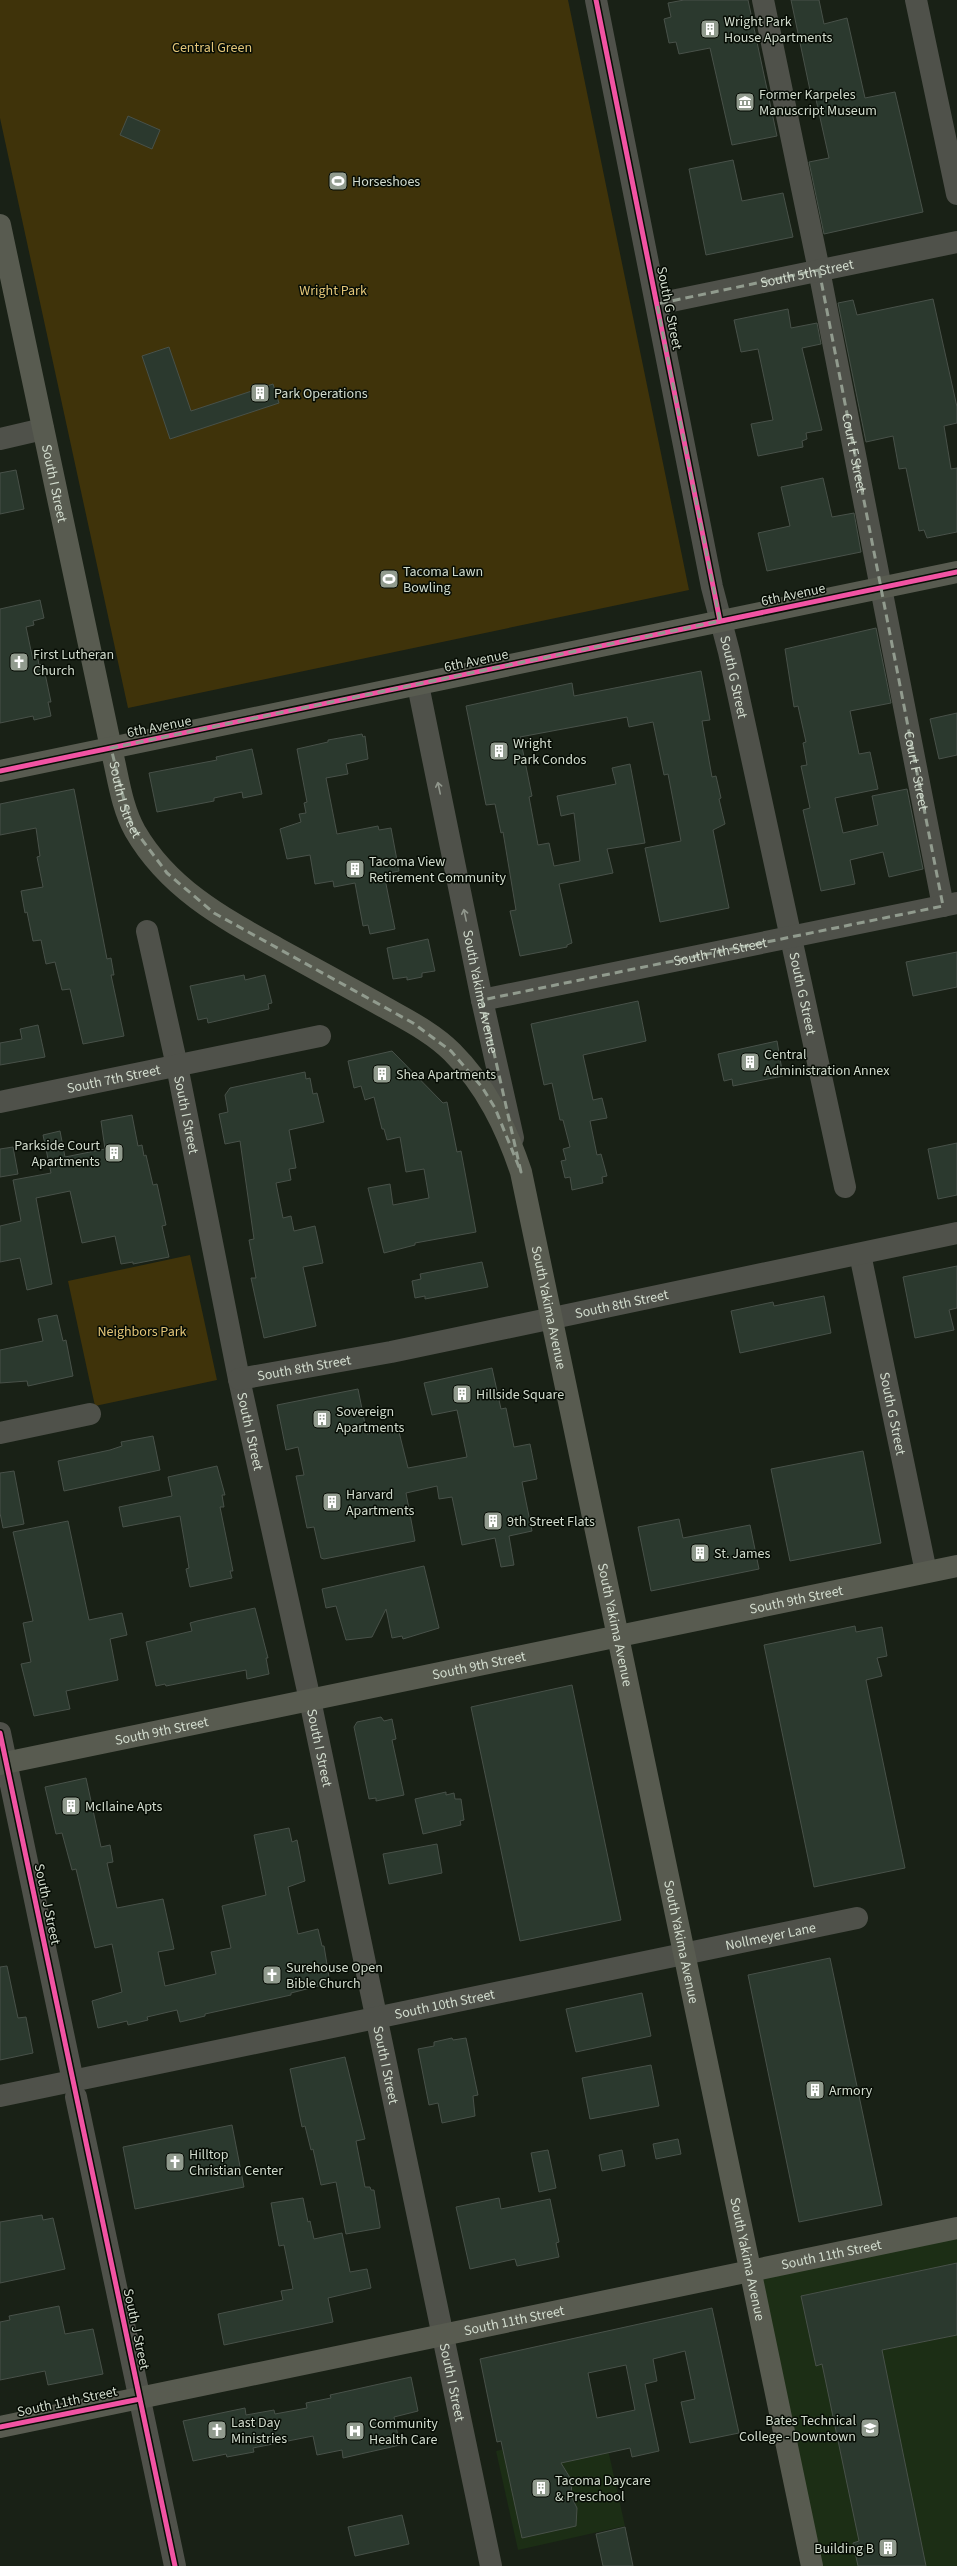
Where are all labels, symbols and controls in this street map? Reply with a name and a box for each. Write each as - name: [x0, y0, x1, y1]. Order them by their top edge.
- place label: Wright Park House Apartments: [724, 12, 833, 48]
- building icon: Wright Park House Apartments: [699, 18, 721, 40]
- park label: Central Green: [172, 38, 252, 58]
- place label: Former Karpeles Manuscript Museum: [759, 85, 877, 121]
- museum icon: Former Karpeles Manuscript Museum: [734, 91, 756, 113]
- sports icon: Horseshoes: [327, 170, 349, 192]
- place label: Horseshoes: [352, 172, 420, 192]
- street label: South 5th Street: [758, 255, 856, 293]
- street label: South G Street: [651, 265, 687, 352]
- park label: Wright Park: [299, 281, 367, 301]
- building icon: Park Operations: [249, 382, 271, 404]
- place label: Park Operations: [274, 384, 368, 404]
- street label: Court F Street: [836, 412, 871, 495]
- street label: South I Street: [36, 443, 72, 525]
- place label: Tacoma Lawn Bowling: [403, 562, 483, 598]
- sports icon: Tacoma Lawn Bowling: [378, 568, 400, 590]
- street label: 6th Avenue: [759, 578, 827, 612]
- street label: South G Street: [714, 634, 752, 721]
- street label: 6th Avenue: [442, 644, 510, 678]
- place label: First Lutheran Church: [33, 645, 114, 681]
- church icon: First Lutheran Church: [8, 651, 30, 673]
- street label: 6th Avenue: [125, 711, 193, 743]
- street label: Court F Street: [898, 730, 933, 813]
- place label: Wright Park Condos: [513, 734, 587, 770]
- building icon: Wright Park Condos: [488, 740, 510, 762]
- street label: South I Street: [103, 759, 146, 842]
- one-way arrow: [435, 782, 443, 795]
- place label: Tacoma View Retirement Community: [369, 852, 506, 888]
- building icon: Tacoma View Retirement Community: [344, 858, 366, 880]
- one-way arrow: [461, 909, 469, 922]
- street label: South Yakima Avenue: [457, 928, 503, 1056]
- street label: South 7th Street: [672, 933, 769, 972]
- street label: South G Street: [783, 950, 821, 1037]
- place label: Central Administration Annex: [764, 1045, 890, 1081]
- building icon: Central Administration Annex: [739, 1051, 761, 1073]
- street label: South 7th Street: [65, 1060, 163, 1099]
- building icon: Shea Apartments: [371, 1063, 393, 1085]
- place label: Shea Apartments: [396, 1065, 496, 1085]
- street label: South I Street: [168, 1074, 203, 1156]
- place label: Parkside Court Apartments: [14, 1136, 100, 1172]
- building icon: Parkside Court Apartments: [103, 1142, 125, 1164]
- street label: South Yakima Avenue: [526, 1244, 571, 1371]
- street label: South 8th Street: [573, 1285, 671, 1324]
- park label: Neighbors Park: [97, 1322, 187, 1342]
- street label: South 8th Street: [256, 1350, 353, 1387]
- street label: South G Street: [874, 1370, 911, 1457]
- building icon: Hillside Square: [451, 1383, 473, 1405]
- place label: Hillside Square: [476, 1385, 564, 1405]
- street label: South I Street: [231, 1391, 268, 1473]
- place label: Sovereign Apartments: [336, 1402, 405, 1438]
- building icon: Sovereign Apartments: [311, 1408, 333, 1430]
- place label: Harvard Apartments: [346, 1485, 415, 1521]
- building icon: Harvard Apartments: [321, 1491, 343, 1513]
- building icon: 9th Street Flats: [482, 1510, 504, 1532]
- place label: 9th Street Flats: [507, 1512, 595, 1532]
- building icon: St. James: [689, 1542, 711, 1564]
- place label: St. James: [714, 1544, 771, 1564]
- street label: South Yakima Avenue: [592, 1561, 637, 1689]
- street label: South 9th Street: [748, 1581, 845, 1620]
- street label: South 9th Street: [430, 1646, 528, 1685]
- street label: South I Street: [301, 1707, 337, 1789]
- street label: South 9th Street: [113, 1712, 211, 1751]
- building icon: McIlaine Apts: [60, 1795, 82, 1817]
- place label: McIlaine Apts: [85, 1797, 162, 1817]
- street label: South J Street: [29, 1862, 65, 1947]
- street label: South Yakima Avenue: [658, 1878, 703, 2006]
- street label: Nollmeyer Lane: [724, 1918, 818, 1956]
- place label: Surehouse Open Bible Church: [286, 1958, 383, 1994]
- church icon: Surehouse Open Bible Church: [261, 1964, 283, 1986]
- street label: South 10th Street: [393, 1984, 497, 2025]
- street label: South I Street: [367, 2024, 403, 2106]
- building icon: Armory: [804, 2079, 826, 2101]
- place label: Armory: [829, 2081, 873, 2101]
- place label: Hilltop Christian Center: [189, 2145, 283, 2181]
- church icon: Hilltop Christian Center: [164, 2151, 186, 2173]
- street label: South Yakima Avenue: [724, 2196, 770, 2323]
- street label: South 11th Street: [779, 2235, 884, 2275]
- street label: South J Street: [118, 2287, 154, 2372]
- street label: South 11th Street: [462, 2301, 566, 2341]
- street label: South I Street: [434, 2341, 470, 2424]
- street label: South 11th Street: [15, 2382, 119, 2422]
- place label: Bates Technical College - Downtown: [739, 2411, 856, 2447]
- place label: Last Day Ministries: [231, 2413, 287, 2449]
- place label: Community Health Care: [369, 2414, 438, 2450]
- school or university icon: Bates Technical College - Downtown: [859, 2417, 881, 2439]
- church icon: Last Day Ministries: [206, 2419, 228, 2441]
- hospital icon: Community Health Care: [344, 2420, 366, 2442]
- place label: Tacoma Daycare & Preschool: [555, 2471, 651, 2507]
- building icon: Tacoma Daycare & Preschool: [530, 2477, 552, 2499]
- building icon: Building B: [877, 2537, 899, 2559]
- place label: Building B: [814, 2539, 874, 2559]

